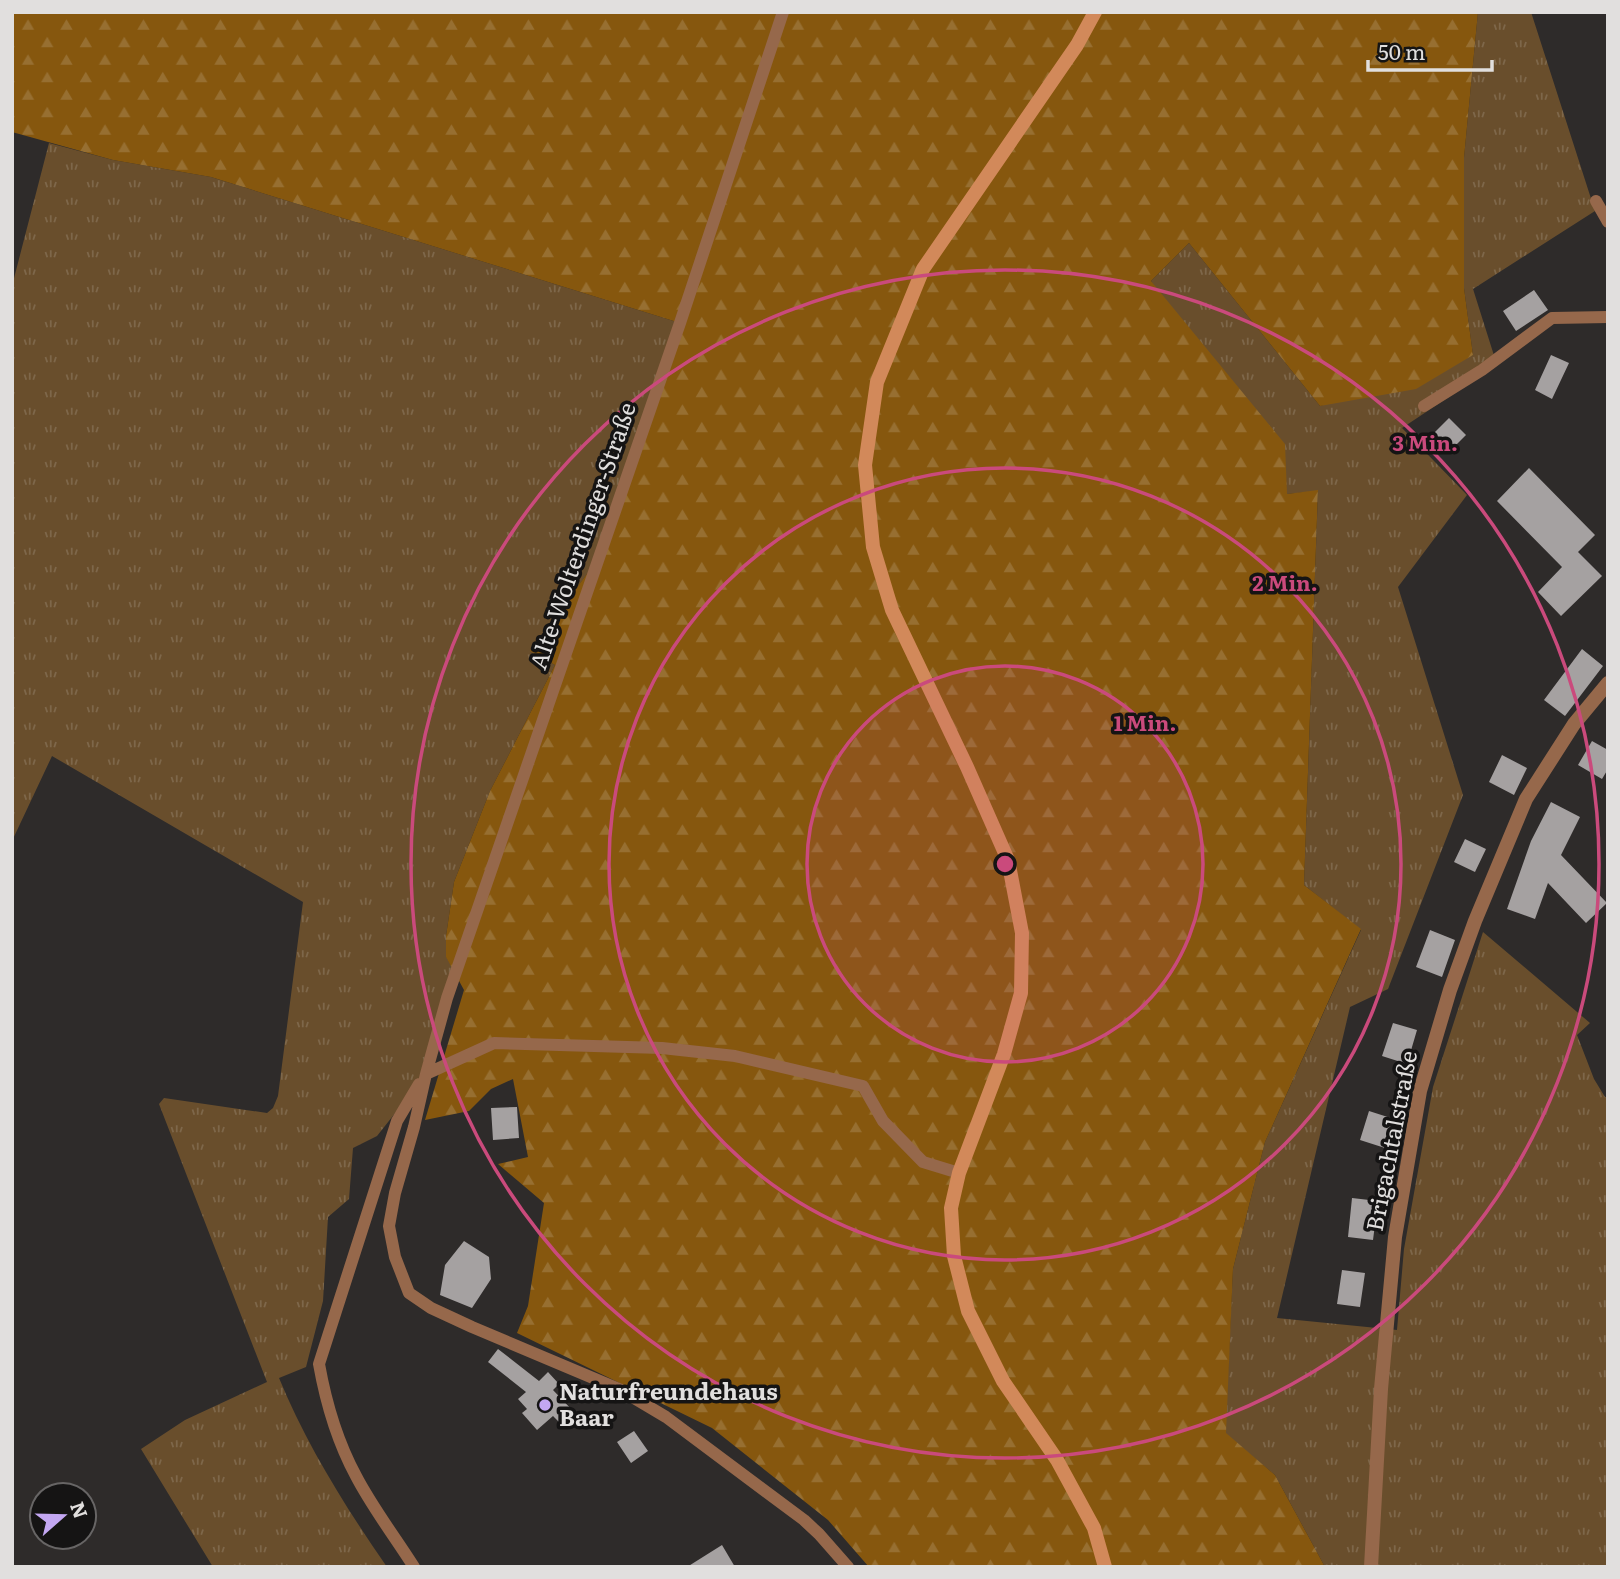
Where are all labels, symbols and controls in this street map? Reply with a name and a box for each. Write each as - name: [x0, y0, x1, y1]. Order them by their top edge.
- scale bar: [1368, 28, 1492, 72]
- text: 50 m: [1378, 35, 1425, 66]
- street label: Alte-Wolterdinger-Straße: [519, 397, 643, 673]
- text: 3 Min.: [1392, 426, 1458, 457]
- text: 2 Min.: [1252, 566, 1318, 597]
- text: 1 Min.: [1114, 706, 1176, 737]
- centre of rings: [993, 852, 1017, 876]
- street label: Brigachtalstraße: [1356, 1047, 1424, 1234]
- place label: Naturfreundehaus Baar: [559, 1373, 778, 1433]
- marker: Naturfreundehaus Baar: [537, 1397, 553, 1413]
- north arrow: [28, 1481, 98, 1551]
- text: N: [64, 1498, 96, 1522]

